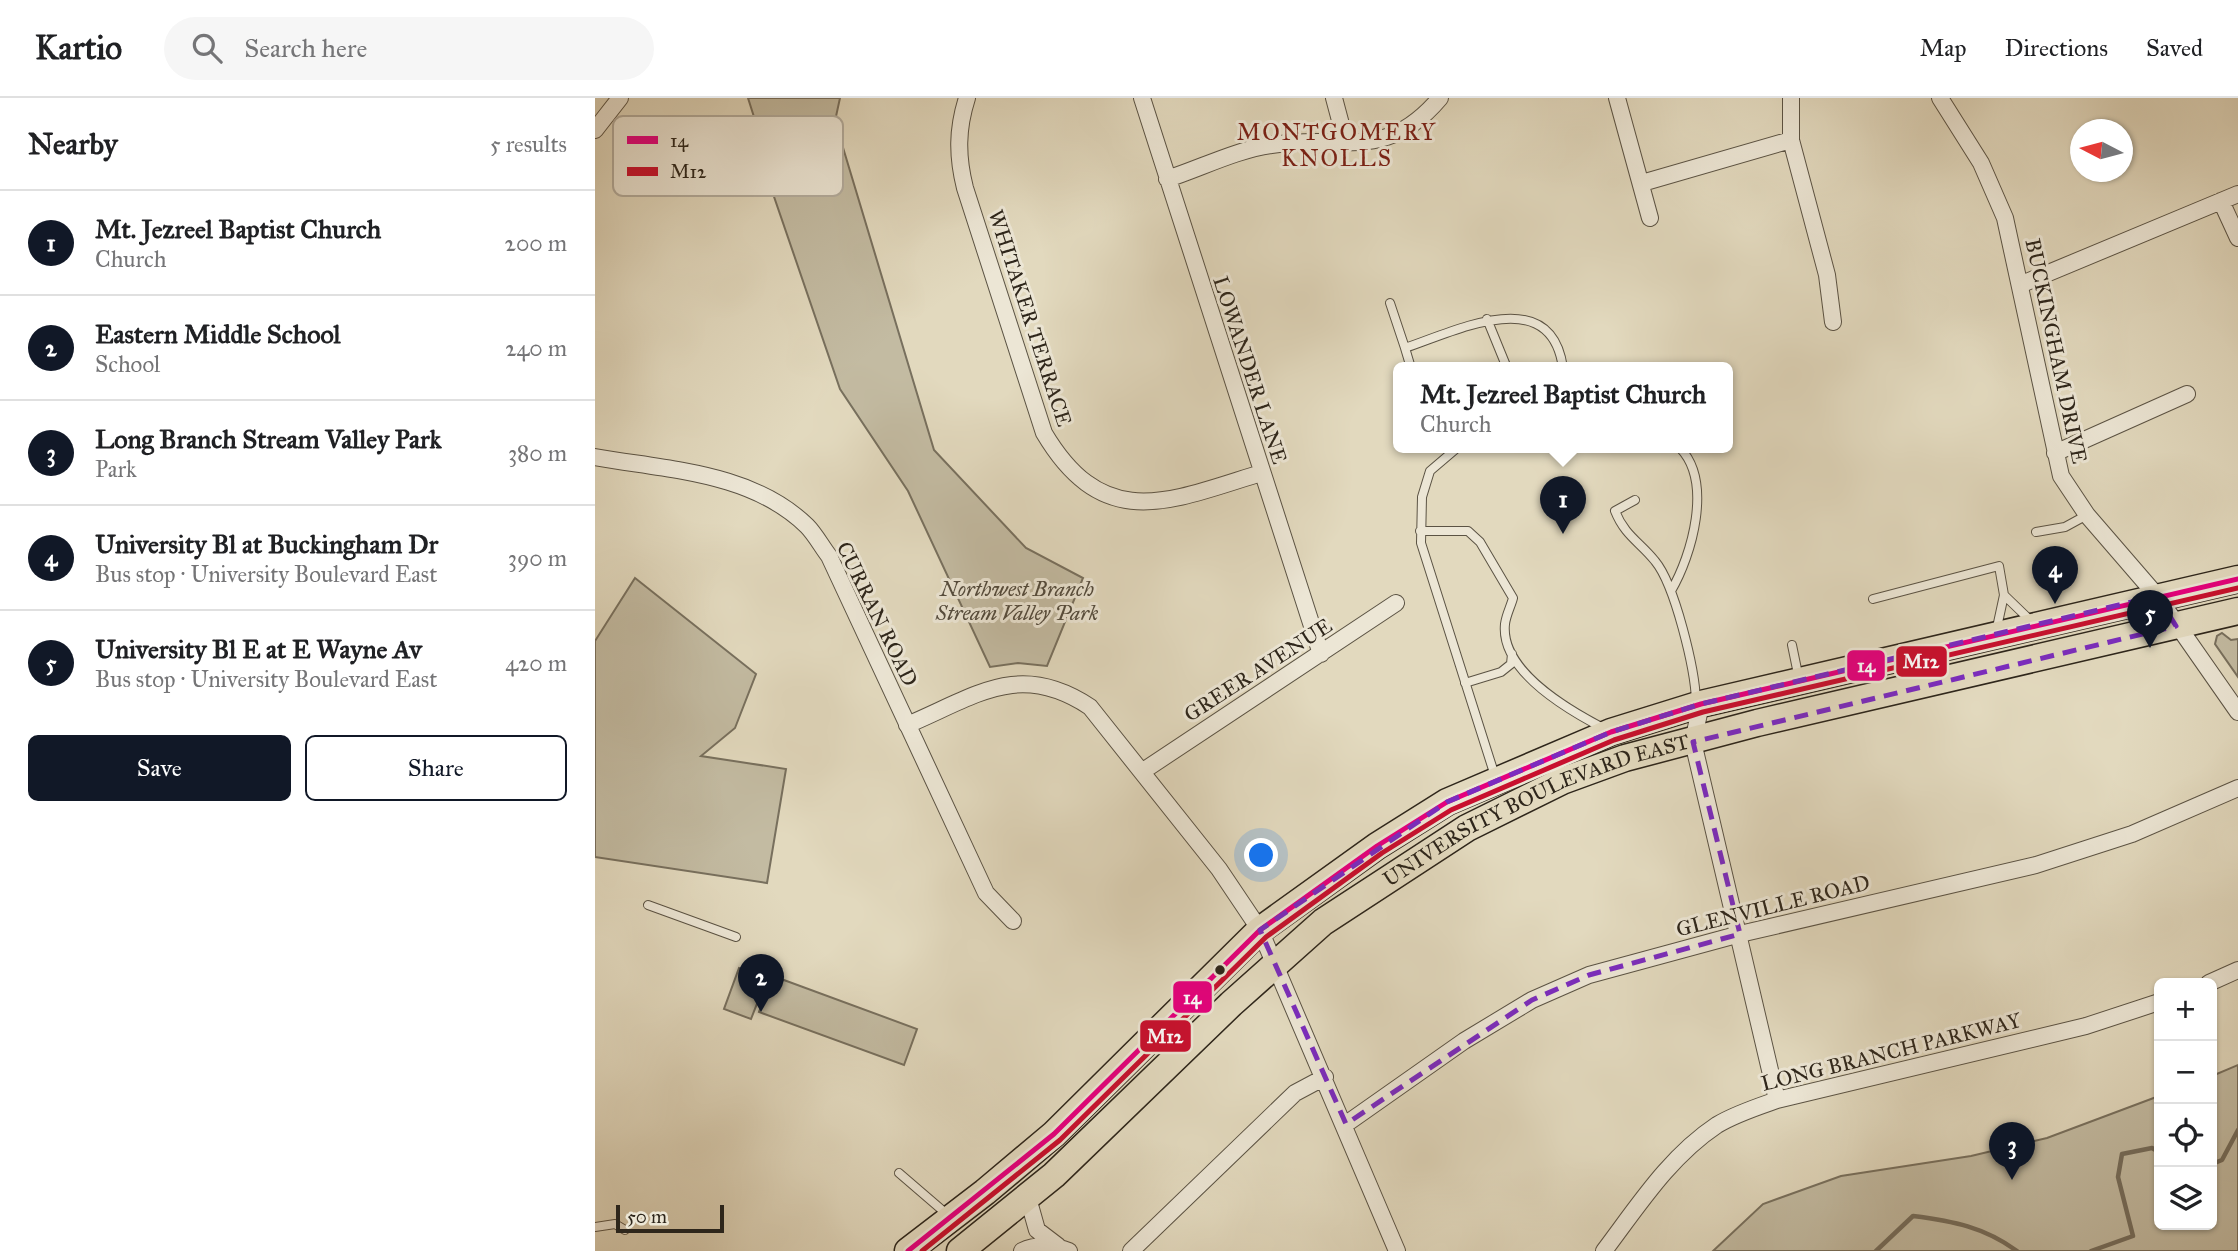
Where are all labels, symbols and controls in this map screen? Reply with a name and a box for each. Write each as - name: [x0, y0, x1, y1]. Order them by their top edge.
- search box: [164, 17, 654, 80]
- text: Kartio: [35, 28, 122, 68]
- icon: search: [188, 29, 226, 67]
- text: Search here: [244, 32, 367, 64]
- text: Map: [1920, 33, 1967, 63]
- text: Directions: [2005, 33, 2108, 63]
- text: Saved: [2146, 33, 2203, 63]
- legend: [613, 116, 843, 196]
- district label: MONTGOMERY KNOLLS: [1237, 118, 1437, 172]
- north arrow: [2070, 119, 2133, 182]
- text: Nearby: [28, 126, 118, 162]
- text: 14: [670, 129, 689, 152]
- text: 5 results: [490, 130, 567, 158]
- text: M12: [670, 160, 707, 183]
- street label: WHITAKER TERRACE: [983, 206, 1077, 430]
- text: Mt. Jezreel Baptist Church: [95, 213, 381, 245]
- text: 1: [46, 229, 56, 257]
- text: 200 m: [505, 229, 567, 257]
- street label: BUCKINGHAM DRIVE: [2019, 236, 2093, 466]
- text: Church: [95, 245, 167, 273]
- street label: LOWANDER LANE: [1207, 273, 1293, 467]
- text: Eastern Middle School: [95, 318, 341, 350]
- text: 2: [45, 334, 57, 362]
- text: 240 m: [505, 334, 567, 362]
- text: School: [95, 350, 160, 378]
- popup: [1393, 362, 1733, 453]
- text: Mt. Jezreel Baptist Church: [1420, 378, 1706, 410]
- text: Church: [1420, 410, 1492, 438]
- text: Long Branch Stream Valley Park: [95, 423, 442, 455]
- text: 3: [46, 439, 56, 467]
- text: 380 m: [508, 439, 567, 467]
- text: Park: [95, 455, 137, 483]
- pin: 1: [1540, 476, 1586, 534]
- text: University Bl at Buckingham Dr: [95, 528, 438, 560]
- street label: CURRAN ROAD: [831, 537, 923, 691]
- text: 4: [45, 544, 57, 572]
- text: 390 m: [508, 544, 567, 572]
- pin: 4: [2032, 546, 2078, 604]
- text: Bus stop · University Boulevard East: [95, 560, 437, 588]
- park label: Northwest Branch Stream Valley Park: [935, 576, 1099, 626]
- pin: 5: [2127, 590, 2173, 648]
- street label: GREER AVENUE: [1179, 612, 1337, 728]
- text: University Bl E at E Wayne Av: [95, 633, 422, 665]
- line badge: M12: [1895, 645, 1948, 678]
- text: 5: [46, 649, 56, 677]
- text: 420 m: [505, 649, 567, 677]
- line badge: 14: [1846, 649, 1886, 682]
- text: M12: [1903, 650, 1940, 673]
- text: 14: [1857, 654, 1876, 678]
- text: Bus stop · University Boulevard East: [95, 665, 437, 693]
- street label: UNIVERSITY BOULEVARD EAST: [1378, 728, 1692, 892]
- button: Save: [28, 735, 291, 801]
- button: Share: [305, 735, 567, 801]
- your location: [1244, 838, 1278, 872]
- street label: GLENVILLE ROAD: [1673, 869, 1873, 943]
- pin: 2: [738, 954, 784, 1012]
- unlabelled marker: [1213, 963, 1227, 977]
- map controls: [2154, 978, 2217, 1230]
- button: +: [2154, 978, 2217, 1041]
- line badge: 14: [1172, 980, 1213, 1014]
- text: 14: [1183, 986, 1202, 1010]
- street label: LONG BRANCH PARKWAY: [1758, 1007, 2024, 1097]
- line badge: M12: [1139, 1019, 1192, 1053]
- text: M12: [1147, 1025, 1184, 1048]
- button: −: [2154, 1041, 2217, 1104]
- button: locate: [2154, 1104, 2217, 1167]
- pin: 3: [1989, 1122, 2035, 1180]
- button: layers: [2154, 1167, 2217, 1230]
- scale bar: [616, 1202, 725, 1234]
- text: 50 m: [627, 1205, 667, 1228]

